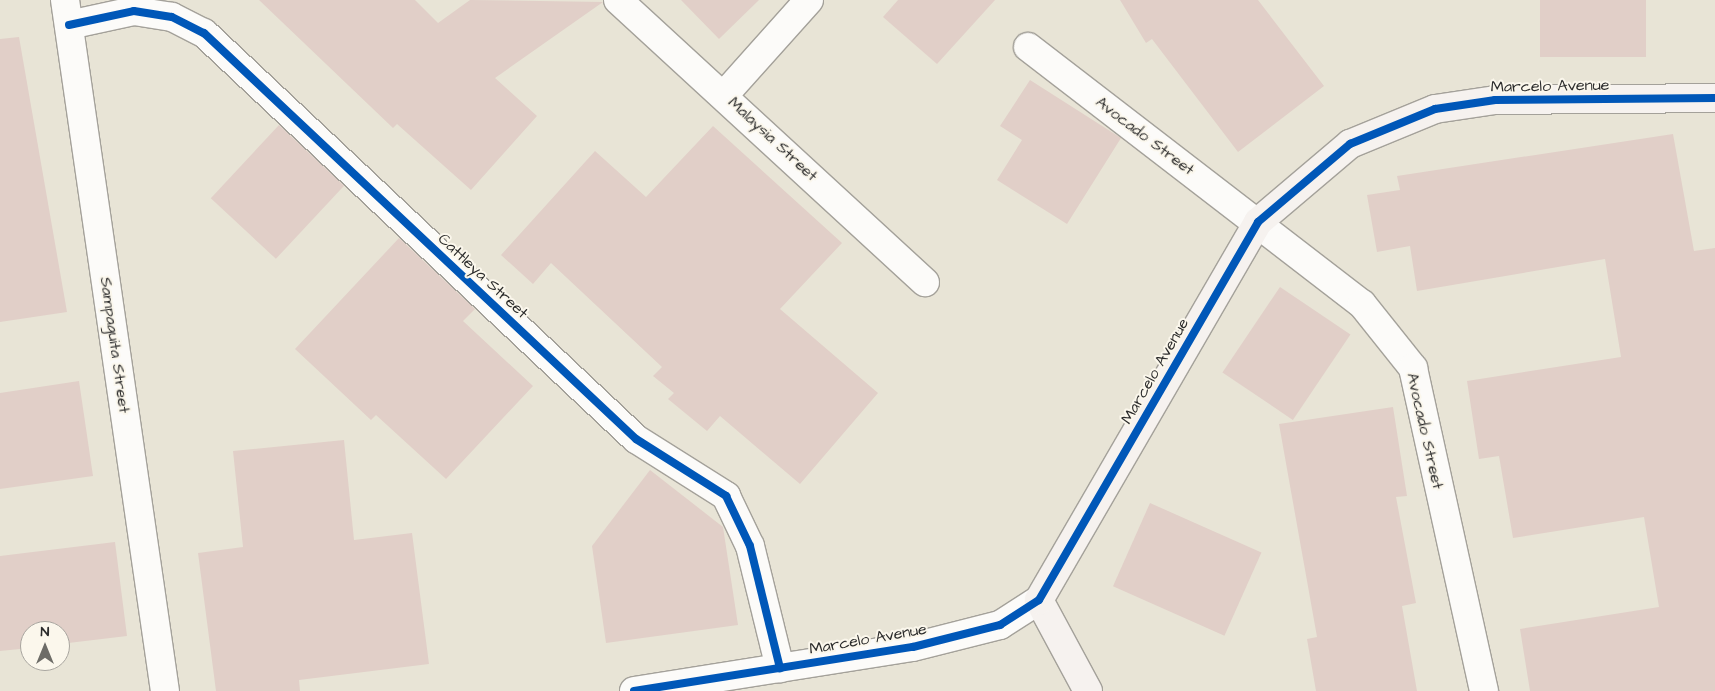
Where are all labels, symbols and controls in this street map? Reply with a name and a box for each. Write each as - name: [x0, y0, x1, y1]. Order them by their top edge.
- street label: Marcelo Avenue: [1490, 75, 1610, 97]
- street label: Malaysia Street: [724, 93, 822, 185]
- street label: Avocado Street: [1092, 93, 1198, 179]
- street label: Cattleya Street: [434, 229, 532, 323]
- street label: Sampaguita Street: [96, 276, 134, 414]
- street label: Marcelo Avenue: [1117, 315, 1193, 427]
- street label: Avocado Street: [1402, 371, 1448, 491]
- street label: Marcelo Avenue: [808, 619, 928, 659]
- north arrow: [20, 621, 70, 671]
- text: N: [41, 622, 49, 642]

